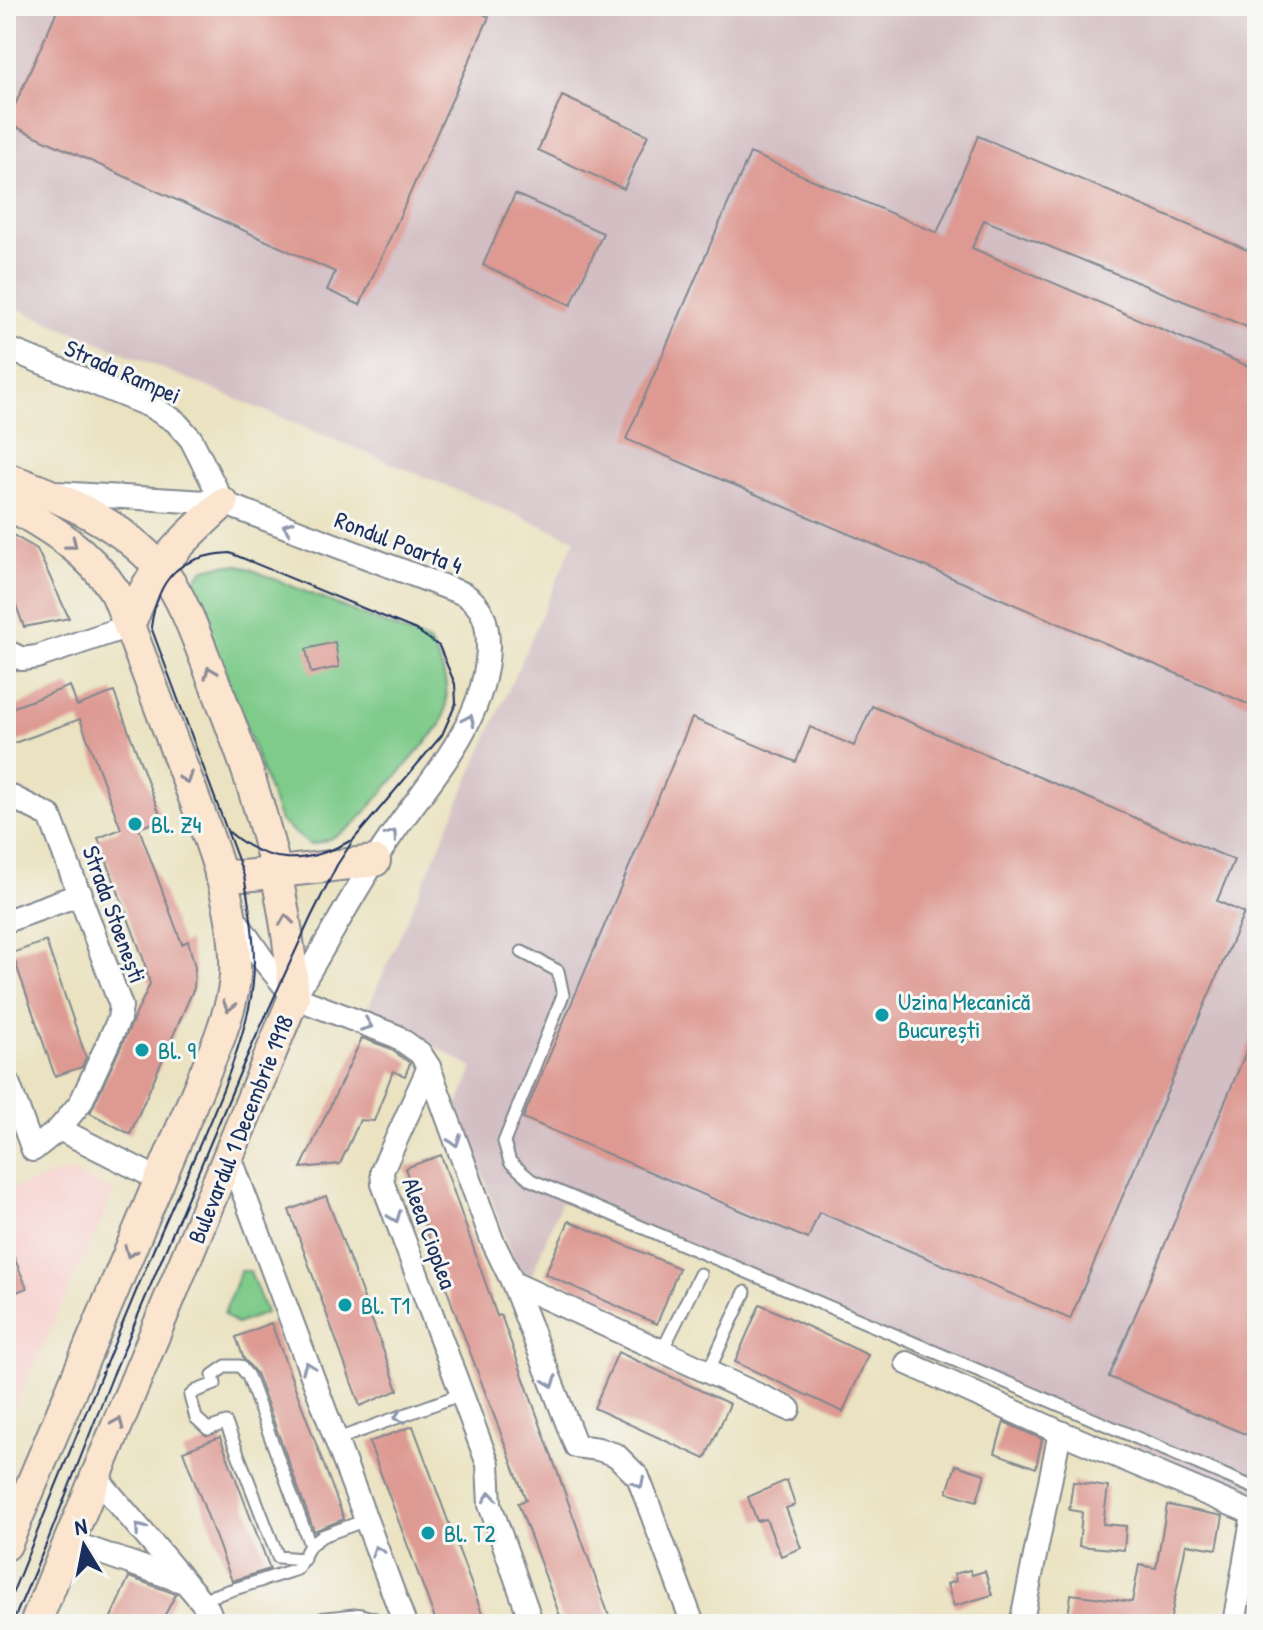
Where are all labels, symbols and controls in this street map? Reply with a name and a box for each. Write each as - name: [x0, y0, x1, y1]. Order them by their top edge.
- street label: Strada Rampei: [60, 331, 186, 411]
- street label: Rondul Poarta 4: [331, 503, 467, 581]
- one-way arrow: [282, 521, 296, 537]
- one-way arrow: [63, 535, 78, 549]
- one-way arrow: [204, 666, 220, 680]
- one-way arrow: [459, 714, 475, 728]
- one-way arrow: [176, 770, 193, 784]
- place label: Bl. Z4: [151, 808, 201, 840]
- marker: Bl. Z4: [126, 815, 144, 833]
- one-way arrow: [383, 829, 397, 843]
- street label: Strada Stoenești: [75, 841, 155, 987]
- one-way arrow: [278, 913, 295, 926]
- place label: Uzina Mecanică București: [898, 985, 1030, 1045]
- one-way arrow: [221, 999, 238, 1013]
- marker: Uzina Mecanică București: [873, 1006, 891, 1024]
- street label: Bulevardul 1 Decembrie 1918: [180, 1010, 300, 1248]
- one-way arrow: [359, 1015, 373, 1032]
- place label: Bl. 9: [158, 1034, 196, 1066]
- marker: Bl. 9: [133, 1041, 151, 1059]
- one-way arrow: [445, 1133, 462, 1147]
- street label: Aleea Cioplea: [395, 1173, 465, 1293]
- one-way arrow: [386, 1209, 402, 1223]
- one-way arrow: [123, 1244, 139, 1258]
- place label: Bl. T1: [361, 1289, 410, 1321]
- marker: Bl. T1: [336, 1296, 354, 1314]
- one-way arrow: [302, 1360, 318, 1374]
- one-way arrow: [541, 1374, 558, 1388]
- one-way arrow: [392, 1407, 406, 1424]
- one-way arrow: [109, 1417, 125, 1431]
- one-way arrow: [629, 1475, 645, 1489]
- one-way arrow: [482, 1490, 499, 1503]
- north arrow: [44, 1506, 124, 1586]
- text: N: [72, 1510, 89, 1542]
- place label: Bl. T2: [444, 1517, 496, 1549]
- one-way arrow: [135, 1524, 150, 1538]
- marker: Bl. T2: [419, 1524, 437, 1542]
- one-way arrow: [370, 1545, 387, 1559]

